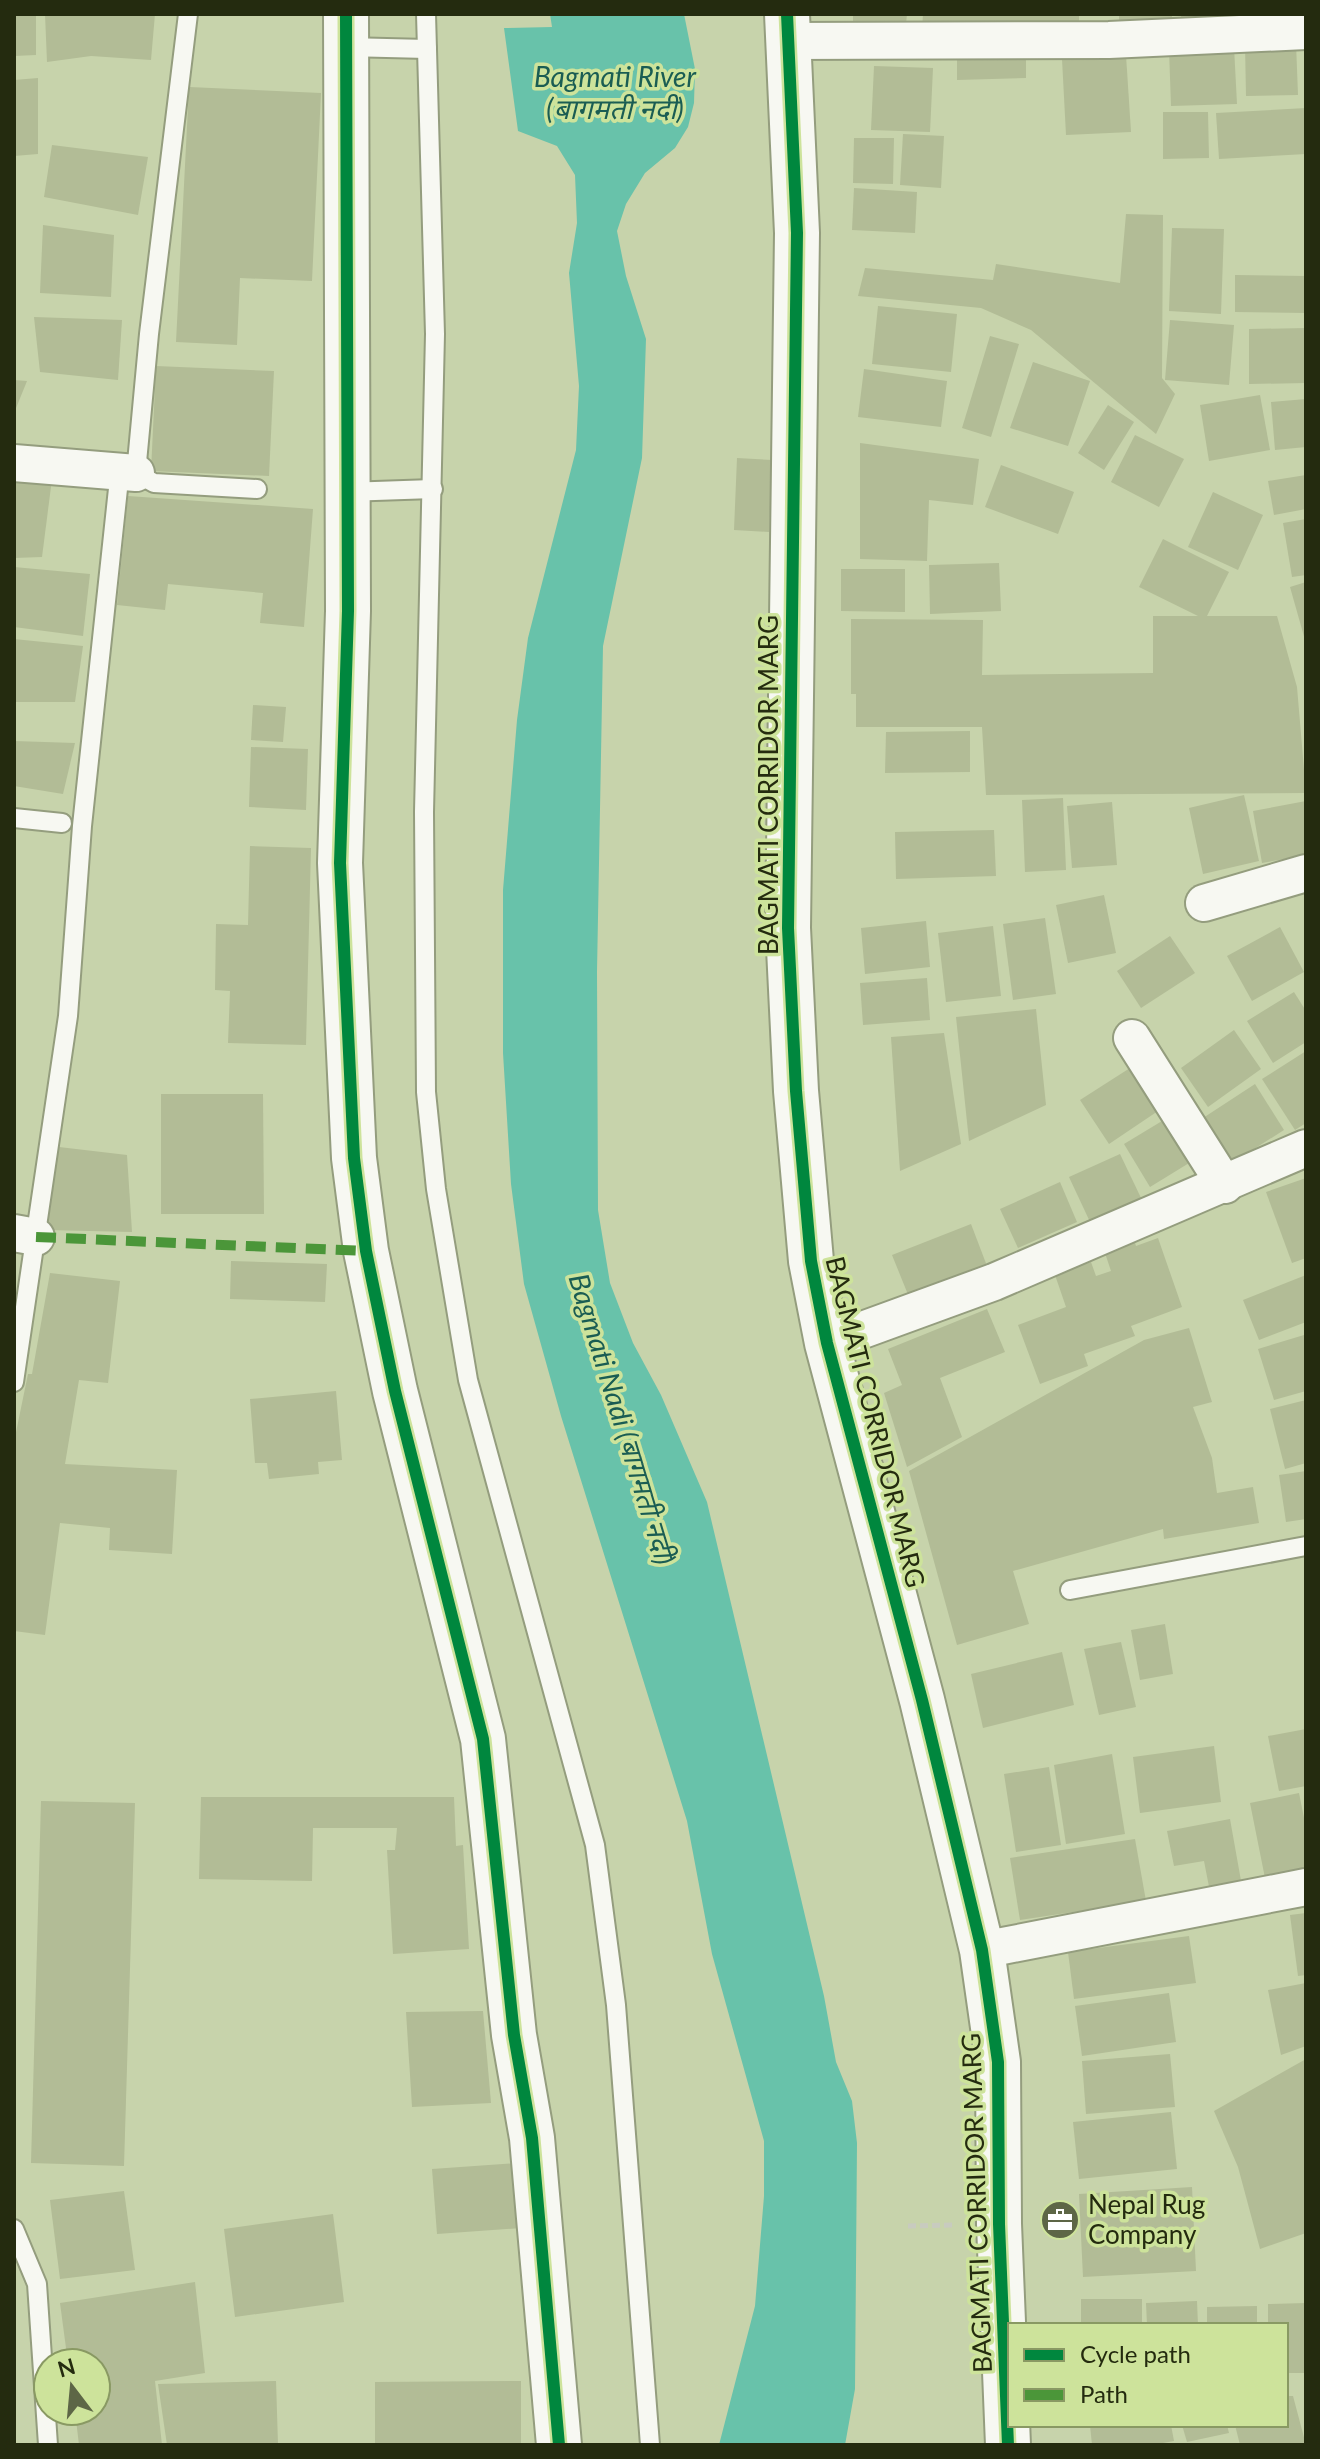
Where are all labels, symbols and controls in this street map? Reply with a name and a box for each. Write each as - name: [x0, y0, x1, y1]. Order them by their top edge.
- water label: Bagmati River (बागमती नदी): [534, 59, 696, 125]
- street label: BAGMATI CORRIDOR MARG: [752, 615, 784, 955]
- street label: BAGMATI CORRIDOR MARG: [819, 1253, 933, 1591]
- water label: Bagmati Nadi (बागमती नदी): [562, 1269, 683, 1568]
- street label: BAGMATI CORRIDOR MARG: [954, 2033, 998, 2373]
- place label: Nepal Rug Company: [1088, 2188, 1205, 2250]
- office icon: Nepal Rug Company: [1039, 2199, 1081, 2241]
- legend: [1008, 2323, 1288, 2427]
- text: Cycle path: [1080, 2339, 1191, 2368]
- north arrow: [32, 2347, 112, 2427]
- text: N: [54, 2352, 78, 2383]
- text: Path: [1080, 2379, 1128, 2408]

